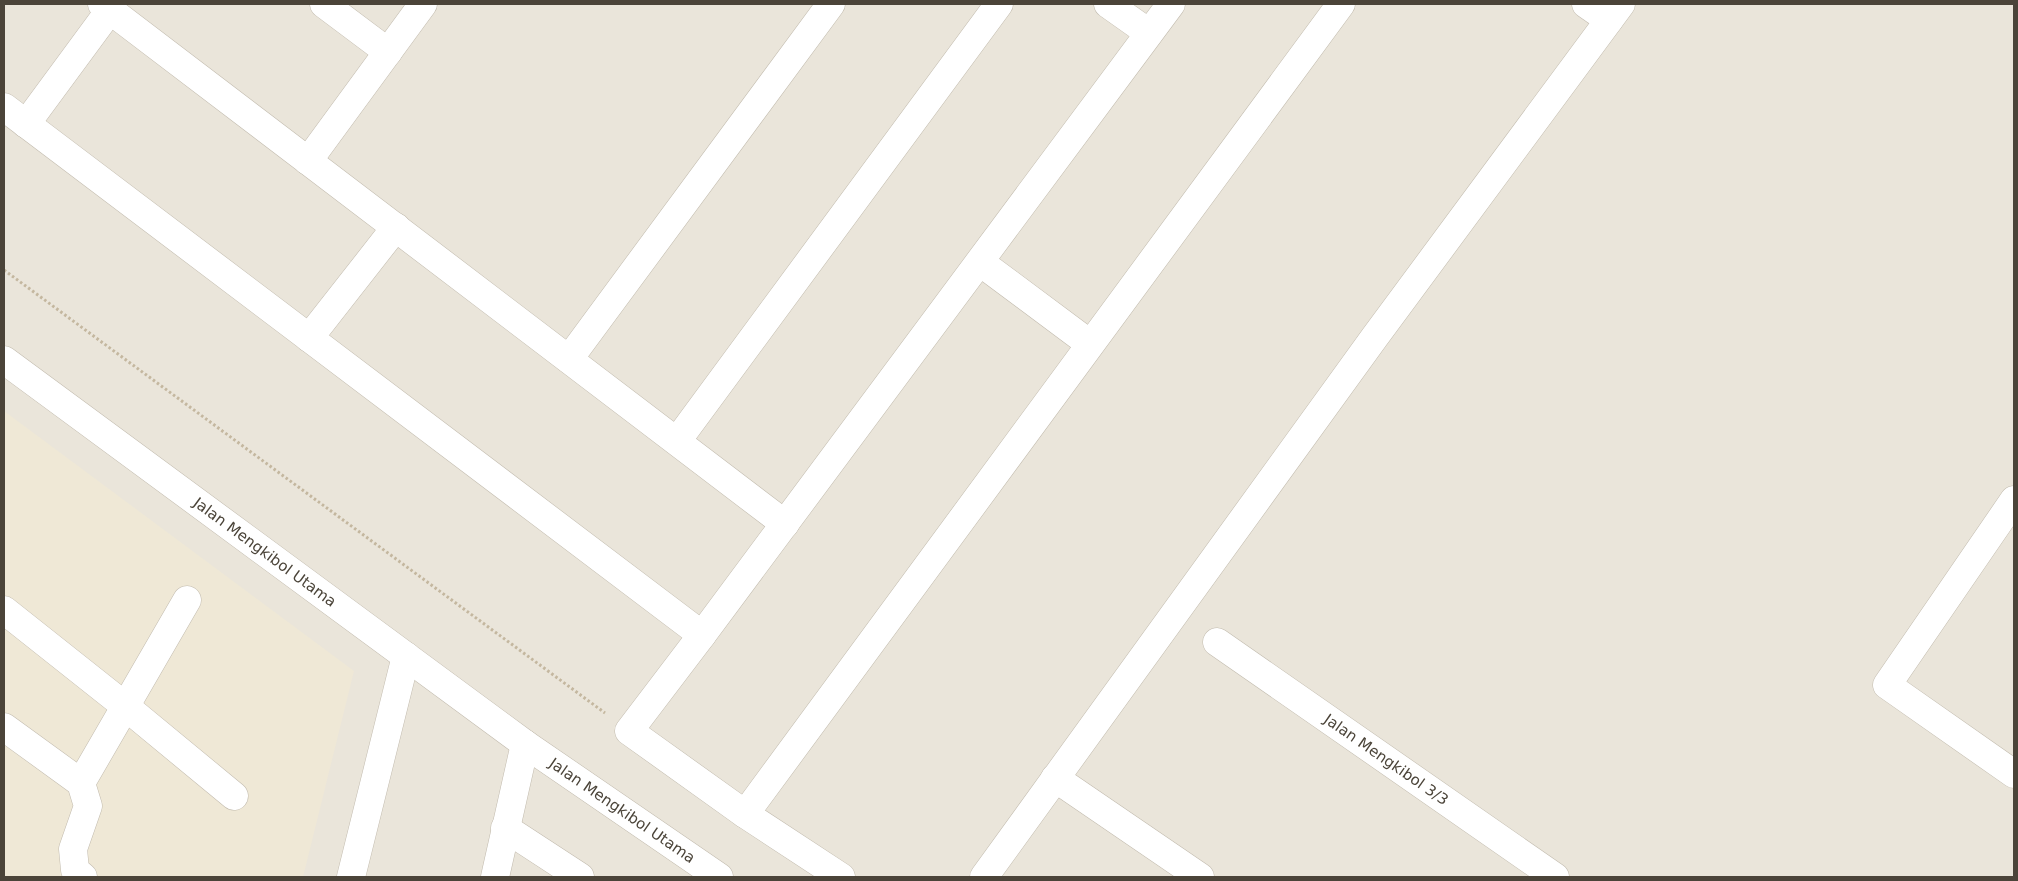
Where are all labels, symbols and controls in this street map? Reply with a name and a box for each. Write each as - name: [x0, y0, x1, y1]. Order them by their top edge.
- street label: Jalan Mengkibol Utama: [189, 493, 340, 611]
- street label: Jalan Mengkibol 3/3: [1320, 710, 1452, 809]
- street label: Jalan Mengkibol Utama: [545, 754, 699, 867]

